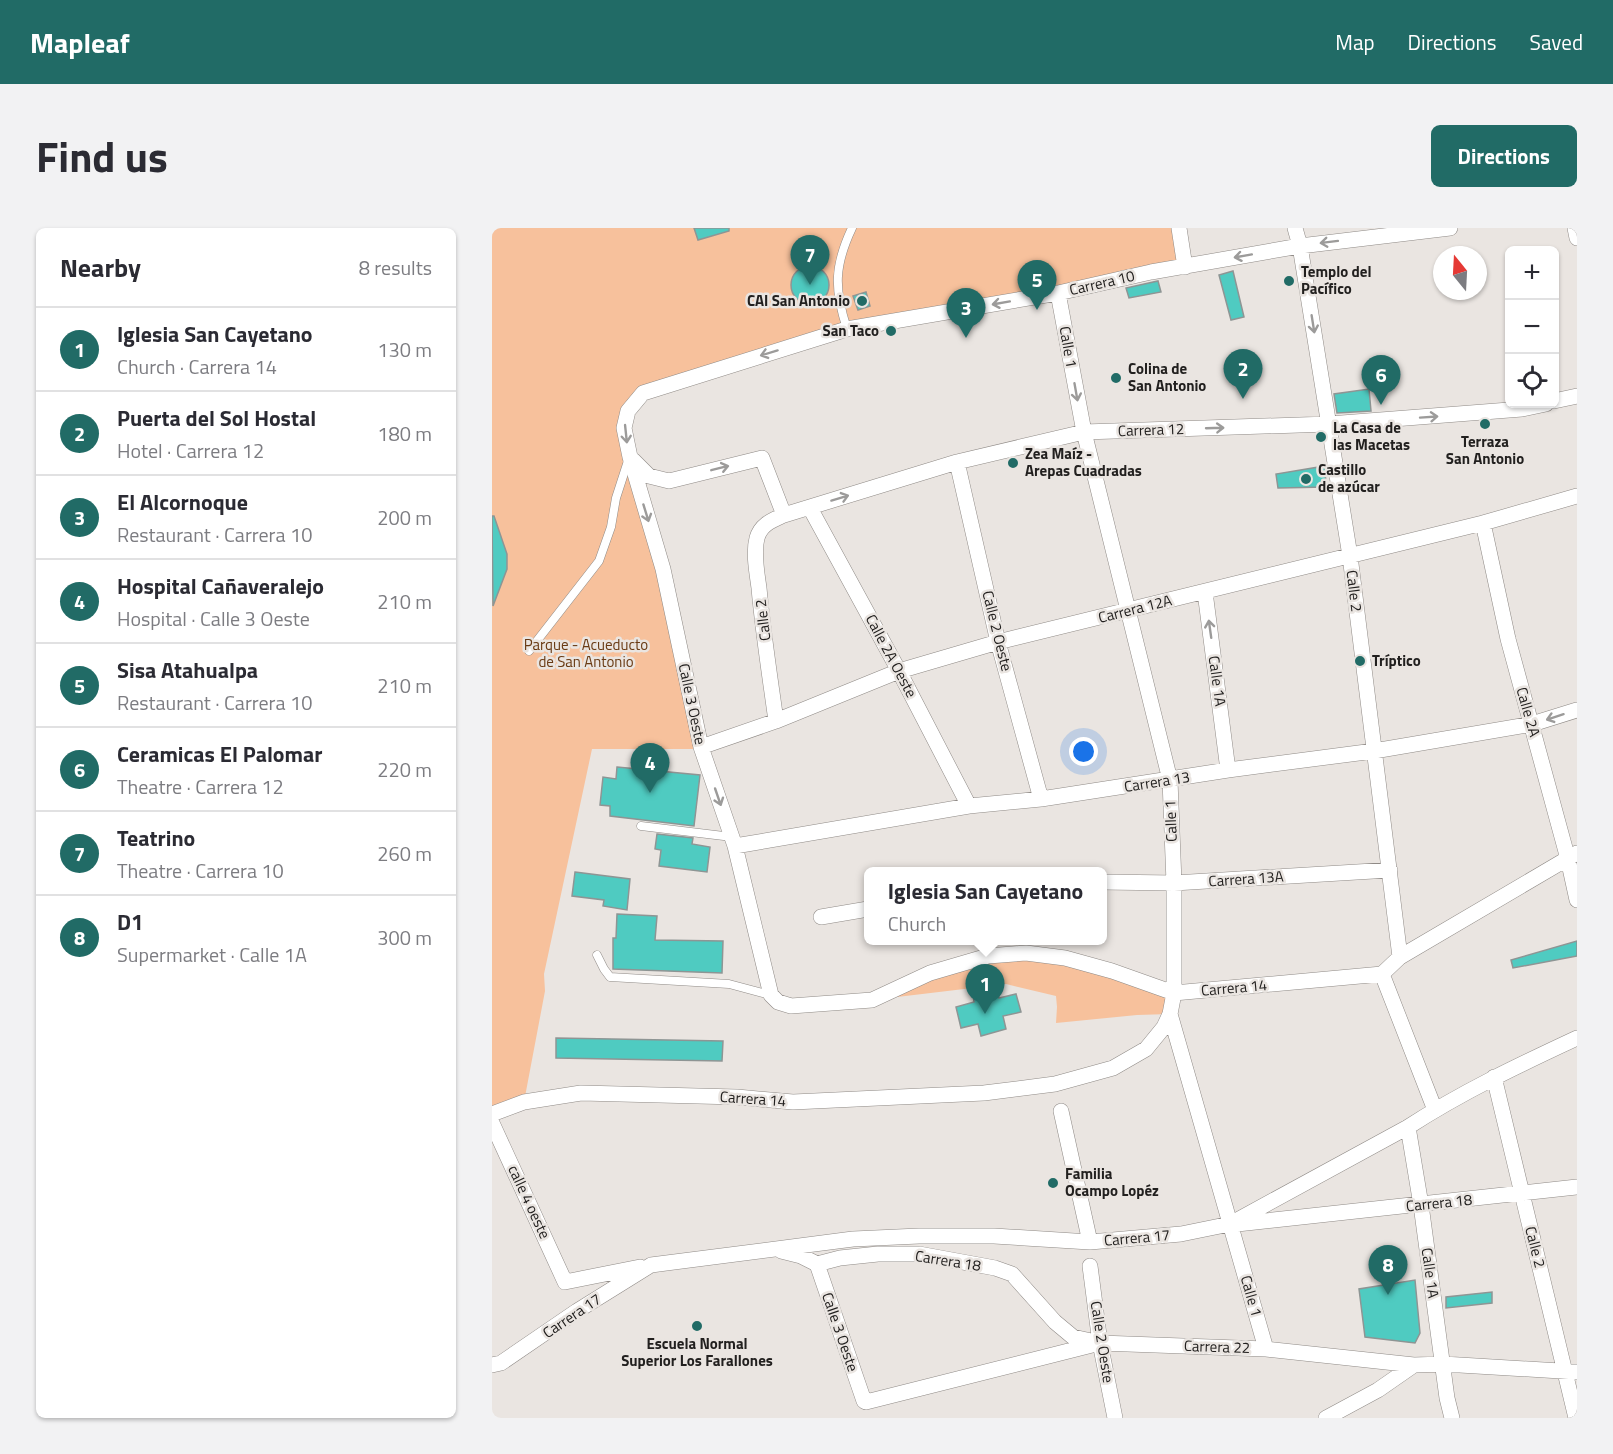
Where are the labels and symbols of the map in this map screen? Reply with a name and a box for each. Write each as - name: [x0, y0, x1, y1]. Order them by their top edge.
- pin: 7: [790, 236, 830, 285]
- one-way arrow: [1320, 237, 1340, 248]
- north arrow: [1433, 246, 1487, 300]
- one-way arrow: [1233, 251, 1253, 262]
- pin: 5: [1018, 260, 1056, 310]
- place label: Templo del Pacífico: [1301, 260, 1372, 300]
- street label: Carrera 10: [1067, 264, 1137, 301]
- marker: Templo del Pacífico: [1282, 274, 1296, 288]
- pin: 3: [946, 288, 986, 338]
- place label: CAI San Antonio: [747, 289, 850, 312]
- marker: CAI San Antonio: [855, 294, 869, 308]
- one-way arrow: [991, 297, 1011, 308]
- one-way arrow: [1307, 314, 1318, 333]
- place label: San Taco: [822, 319, 879, 342]
- marker: San Taco: [884, 324, 898, 338]
- street label: Calle 1: [1054, 324, 1083, 370]
- one-way arrow: [760, 349, 779, 360]
- pin: 2: [1224, 350, 1263, 399]
- pin: 6: [1362, 356, 1400, 405]
- place label: Colina de San Antonio: [1128, 357, 1206, 397]
- marker: Colina de San Antonio: [1109, 371, 1123, 385]
- one-way arrow: [1071, 381, 1082, 401]
- one-way arrow: [1418, 411, 1438, 422]
- place label: La Casa de las Macetas: [1333, 416, 1410, 456]
- street label: Carrera 12: [1117, 417, 1185, 442]
- marker: Terraza San Antonio: [1478, 417, 1492, 431]
- one-way arrow: [1205, 422, 1225, 433]
- one-way arrow: [621, 424, 632, 443]
- marker: La Casa de las Macetas: [1314, 430, 1328, 444]
- place label: Terraza San Antonio: [1446, 430, 1524, 470]
- place label: Zea Maíz - Arepas Cuadradas: [1025, 442, 1142, 482]
- marker: Zea Maíz - Arepas Cuadradas: [1006, 456, 1020, 470]
- place label: Castillo de azúcar: [1318, 458, 1380, 498]
- one-way arrow: [710, 462, 729, 474]
- marker: Castillo de azúcar: [1299, 472, 1313, 486]
- one-way arrow: [830, 492, 849, 503]
- one-way arrow: [641, 503, 652, 522]
- street label: Calle 2: [1341, 569, 1368, 613]
- street label: Calle 2 Oeste: [976, 588, 1019, 674]
- street label: Carrera 12A: [1096, 588, 1174, 629]
- street label: Calle 2: [749, 598, 776, 642]
- street label: Calle 2A Oeste: [860, 610, 923, 702]
- one-way arrow: [1204, 619, 1215, 639]
- park label: Parque - Acueducto de San Antonio: [524, 633, 648, 673]
- place label: Tríptico: [1372, 649, 1421, 672]
- street label: Calle 1A: [1203, 654, 1232, 708]
- marker: Tríptico: [1353, 654, 1367, 668]
- street label: Calle 3 Oeste: [673, 661, 712, 747]
- street label: Calle 2A: [1510, 684, 1547, 740]
- one-way arrow: [1545, 712, 1564, 723]
- your location: [1069, 737, 1098, 766]
- pin: 4: [630, 744, 670, 793]
- street label: Carrera 13: [1122, 765, 1191, 798]
- one-way arrow: [714, 787, 725, 806]
- street label: Calle 1: [1158, 800, 1183, 842]
- street label: Carrera 13A: [1208, 864, 1284, 893]
- pin: 1: [966, 964, 1004, 1014]
- street label: Carrera 14: [1200, 973, 1268, 1002]
- street label: Carrera 14: [719, 1085, 787, 1112]
- street label: calle 4 oeste: [502, 1161, 557, 1242]
- place label: Familia Ocampo Lopéz: [1065, 1162, 1159, 1202]
- marker: Familia Ocampo Lopéz: [1046, 1176, 1060, 1190]
- street label: Carrera 18: [1405, 1188, 1473, 1217]
- street label: Carrera 17: [1103, 1223, 1171, 1252]
- street label: Calle 2: [1519, 1224, 1552, 1270]
- street label: Carrera 18: [914, 1244, 983, 1277]
- pin: 8: [1368, 1246, 1408, 1295]
- street label: Calle 1A: [1416, 1246, 1445, 1300]
- street label: Calle 1: [1235, 1273, 1268, 1319]
- street label: Carrera 17: [538, 1288, 606, 1344]
- street label: Calle 3 Oeste: [816, 1289, 865, 1375]
- street label: Calle 2 Oeste: [1085, 1299, 1120, 1384]
- marker: Escuela Normal Superior Los Farallones: [690, 1319, 704, 1333]
- place label: Escuela Normal Superior Los Farallones: [621, 1332, 773, 1372]
- street label: Carrera 22: [1183, 1334, 1251, 1359]

